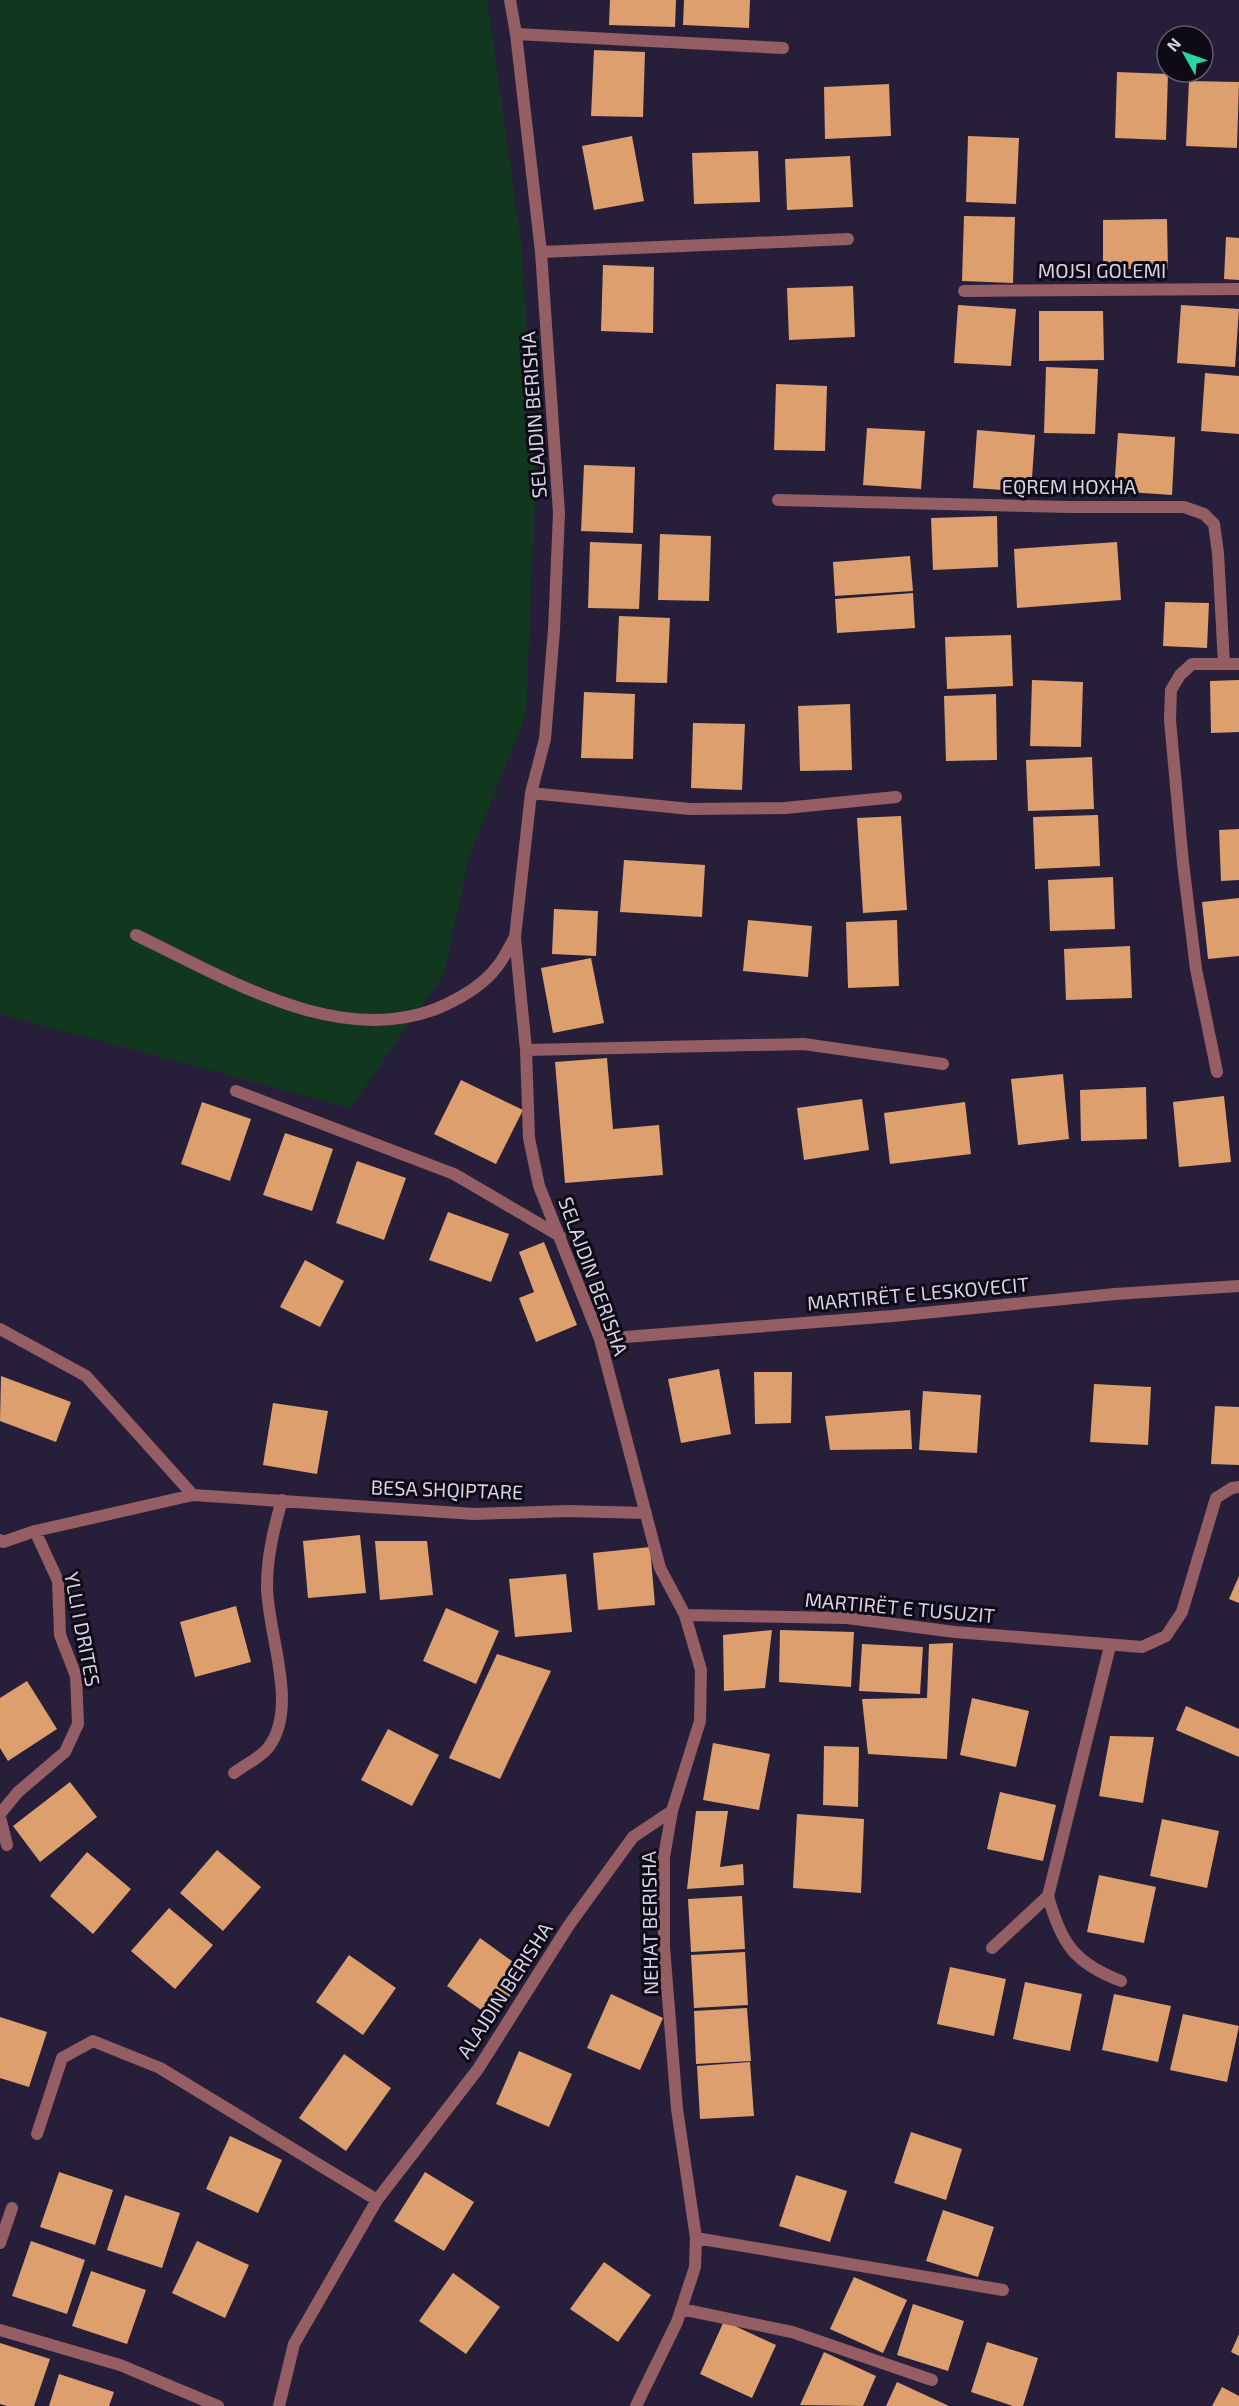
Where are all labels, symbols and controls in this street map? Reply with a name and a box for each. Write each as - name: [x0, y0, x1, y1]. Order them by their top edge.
- north arrow: [1155, 24, 1215, 84]
- text: N: [1162, 34, 1184, 55]
- street label: MOJSI GOLEMI: [1038, 258, 1166, 282]
- street label: SELAJDIN BERISHA: [515, 330, 551, 499]
- street label: EQREM HOXHA: [1002, 474, 1137, 498]
- street label: SELAJDIN BERISHA: [554, 1193, 634, 1359]
- street label: MARTIRËT E LESKOVECIT: [806, 1271, 1030, 1315]
- street label: BESA SHQIPTARE: [370, 1474, 524, 1504]
- street label: YLLI I DRITES: [60, 1570, 106, 1688]
- street label: MARTIRËT E TUSUZIT: [804, 1587, 997, 1627]
- street label: NEHAT BERISHA: [636, 1850, 662, 1995]
- street label: ALAJDIN BERISHA: [451, 1917, 557, 2062]

